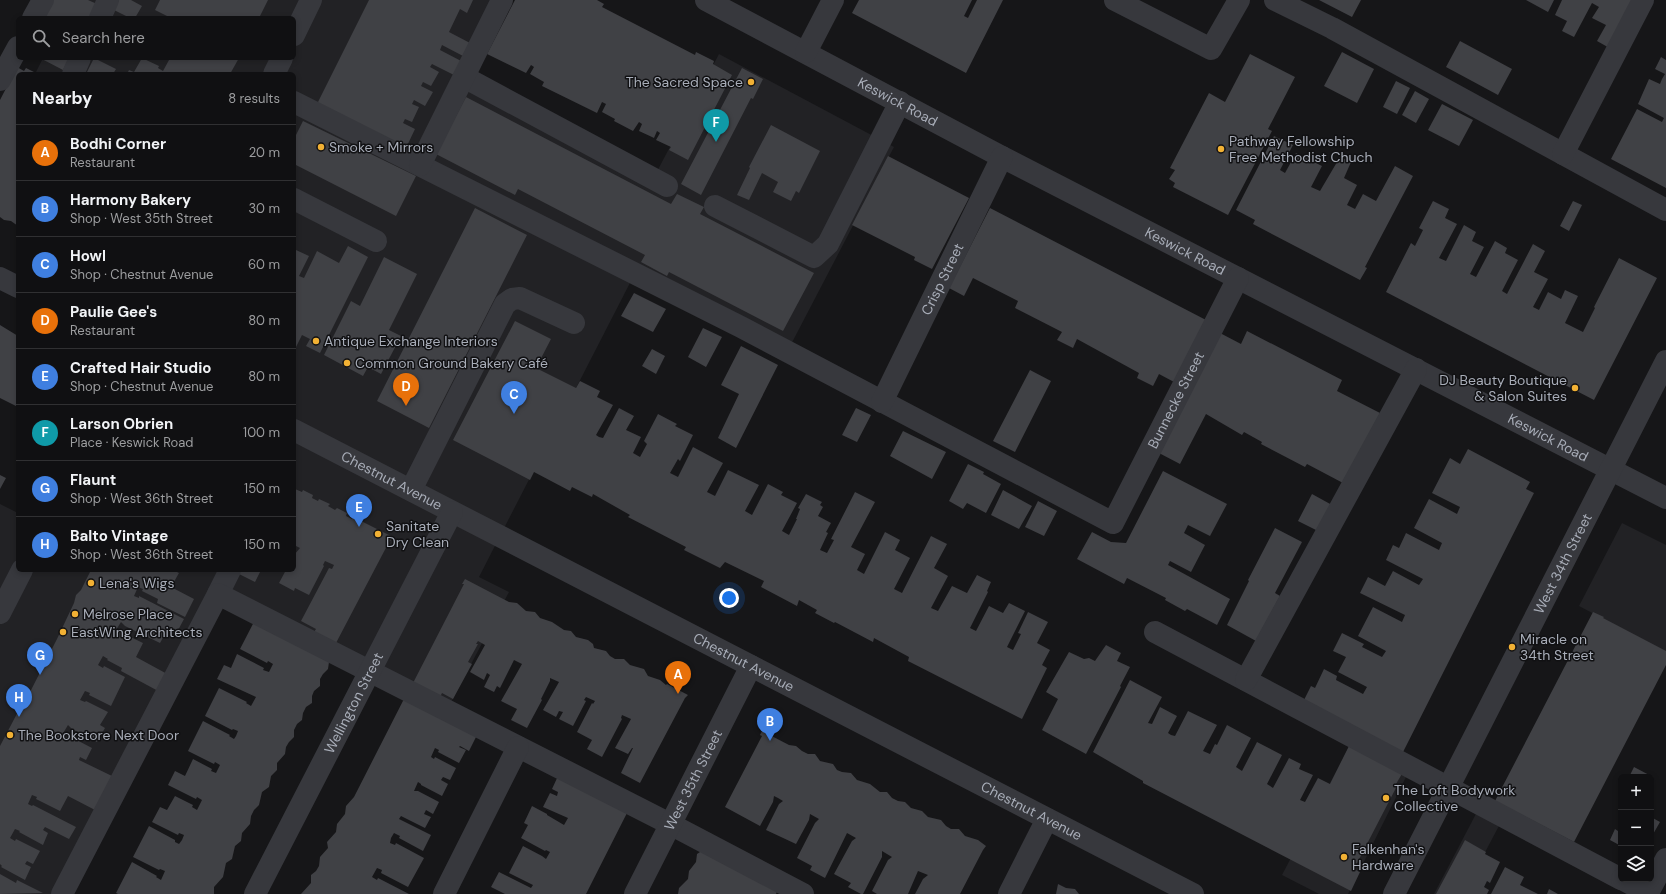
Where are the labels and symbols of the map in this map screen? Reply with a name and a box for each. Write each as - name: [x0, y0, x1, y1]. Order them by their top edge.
- place label: The Sacred Space: [626, 73, 743, 91]
- street label: Keswick Road: [855, 73, 941, 130]
- marker: The Sacred Space: [746, 77, 756, 87]
- pin: F: [703, 109, 729, 142]
- place label: Pathway Fellowship Free Methodist Chuch: [1229, 132, 1373, 166]
- place label: Smoke + Mirrors: [329, 138, 433, 156]
- marker: Smoke + Mirrors: [316, 142, 326, 152]
- marker: Pathway Fellowship Free Methodist Chuch: [1216, 144, 1226, 154]
- street label: Keswick Road: [1142, 223, 1228, 279]
- street label: Crisp Street: [917, 240, 967, 318]
- place label: Antique Exchange Interiors: [324, 332, 498, 350]
- marker: Antique Exchange Interiors: [311, 336, 321, 346]
- street label: Bunnecke Street: [1144, 348, 1208, 452]
- place label: Common Ground Bakery Café: [355, 354, 548, 372]
- marker: Common Ground Bakery Café: [342, 358, 352, 368]
- place label: DJ Beauty Boutique & Salon Suites: [1439, 371, 1567, 405]
- pin: D: [393, 373, 419, 406]
- pin: C: [501, 381, 527, 414]
- marker: DJ Beauty Boutique & Salon Suites: [1570, 383, 1580, 393]
- street label: Keswick Road: [1505, 409, 1591, 466]
- street label: Chestnut Avenue: [338, 447, 445, 514]
- pin: E: [346, 494, 372, 527]
- street label: West 34th Street: [1529, 510, 1596, 617]
- place label: Sanitate Dry Clean: [386, 517, 449, 551]
- marker: Sanitate Dry Clean: [373, 529, 383, 539]
- place label: Lena's Wigs: [99, 574, 174, 592]
- marker: Lena's Wigs: [86, 578, 96, 588]
- your location: [719, 588, 739, 608]
- place label: Melrose Place: [83, 605, 173, 623]
- marker: Melrose Place: [70, 609, 80, 619]
- place label: EastWing Architects: [71, 623, 202, 641]
- marker: EastWing Architects: [58, 627, 68, 637]
- street label: Chestnut Avenue: [690, 629, 797, 696]
- place label: Miracle on 34th Street: [1520, 630, 1594, 664]
- pin: G: [27, 642, 53, 675]
- marker: Miracle on 34th Street: [1507, 642, 1517, 652]
- street label: Wellington Street: [320, 649, 387, 757]
- pin: A: [665, 661, 691, 694]
- pin: H: [6, 684, 32, 717]
- pin: B: [757, 708, 783, 741]
- place label: The Bookstore Next Door: [18, 726, 179, 744]
- street label: West 35th Street: [660, 727, 726, 833]
- marker: The Bookstore Next Door: [5, 730, 15, 740]
- street label: Chestnut Avenue: [978, 777, 1085, 844]
- place label: The Loft Bodywork Collective: [1394, 781, 1515, 815]
- marker: The Loft Bodywork Collective: [1381, 793, 1391, 803]
- place label: Falkenhan's Hardware: [1352, 840, 1425, 874]
- marker: Falkenhan's Hardware: [1339, 852, 1349, 862]

